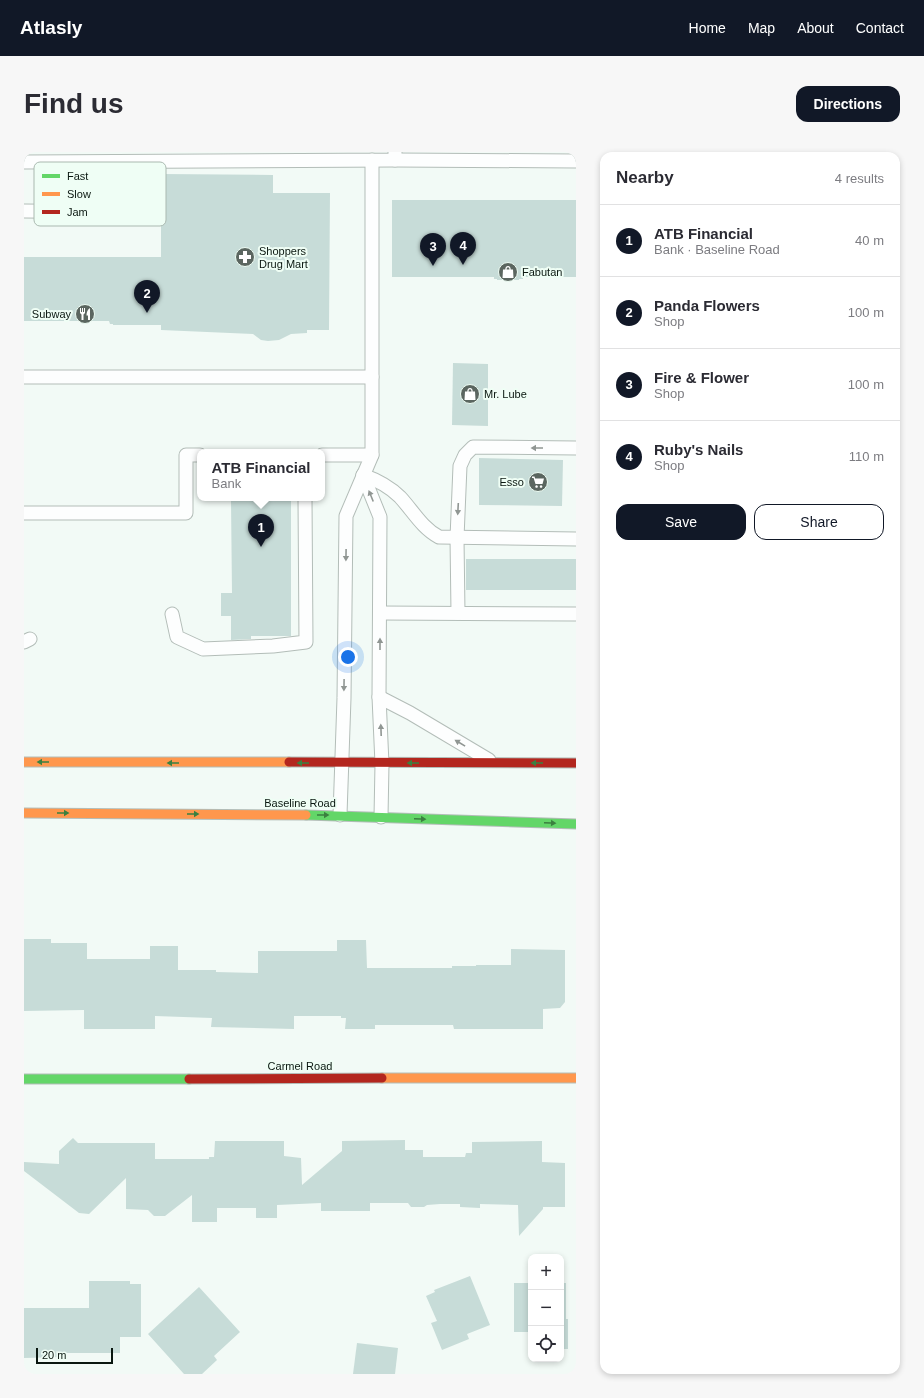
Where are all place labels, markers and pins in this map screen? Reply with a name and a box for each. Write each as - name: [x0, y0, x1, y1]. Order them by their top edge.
- pin: 4: [450, 232, 476, 265]
- pin: 3: [420, 233, 446, 266]
- place label: Shoppers Drug Mart: [259, 245, 308, 270]
- pharmacy icon: Shoppers Drug Mart: [234, 246, 256, 268]
- shop icon: Fabutan: [497, 261, 519, 283]
- place label: Fabutan: [522, 266, 562, 278]
- pin: 2: [134, 280, 160, 313]
- restaurant icon: Subway: [74, 303, 96, 325]
- place label: Subway: [32, 308, 71, 320]
- shop icon: Mr. Lube: [459, 383, 481, 405]
- place label: Mr. Lube: [484, 388, 527, 400]
- supermarket icon: Esso: [527, 471, 549, 493]
- place label: Esso: [500, 476, 524, 488]
- pin: 1: [248, 514, 274, 547]

